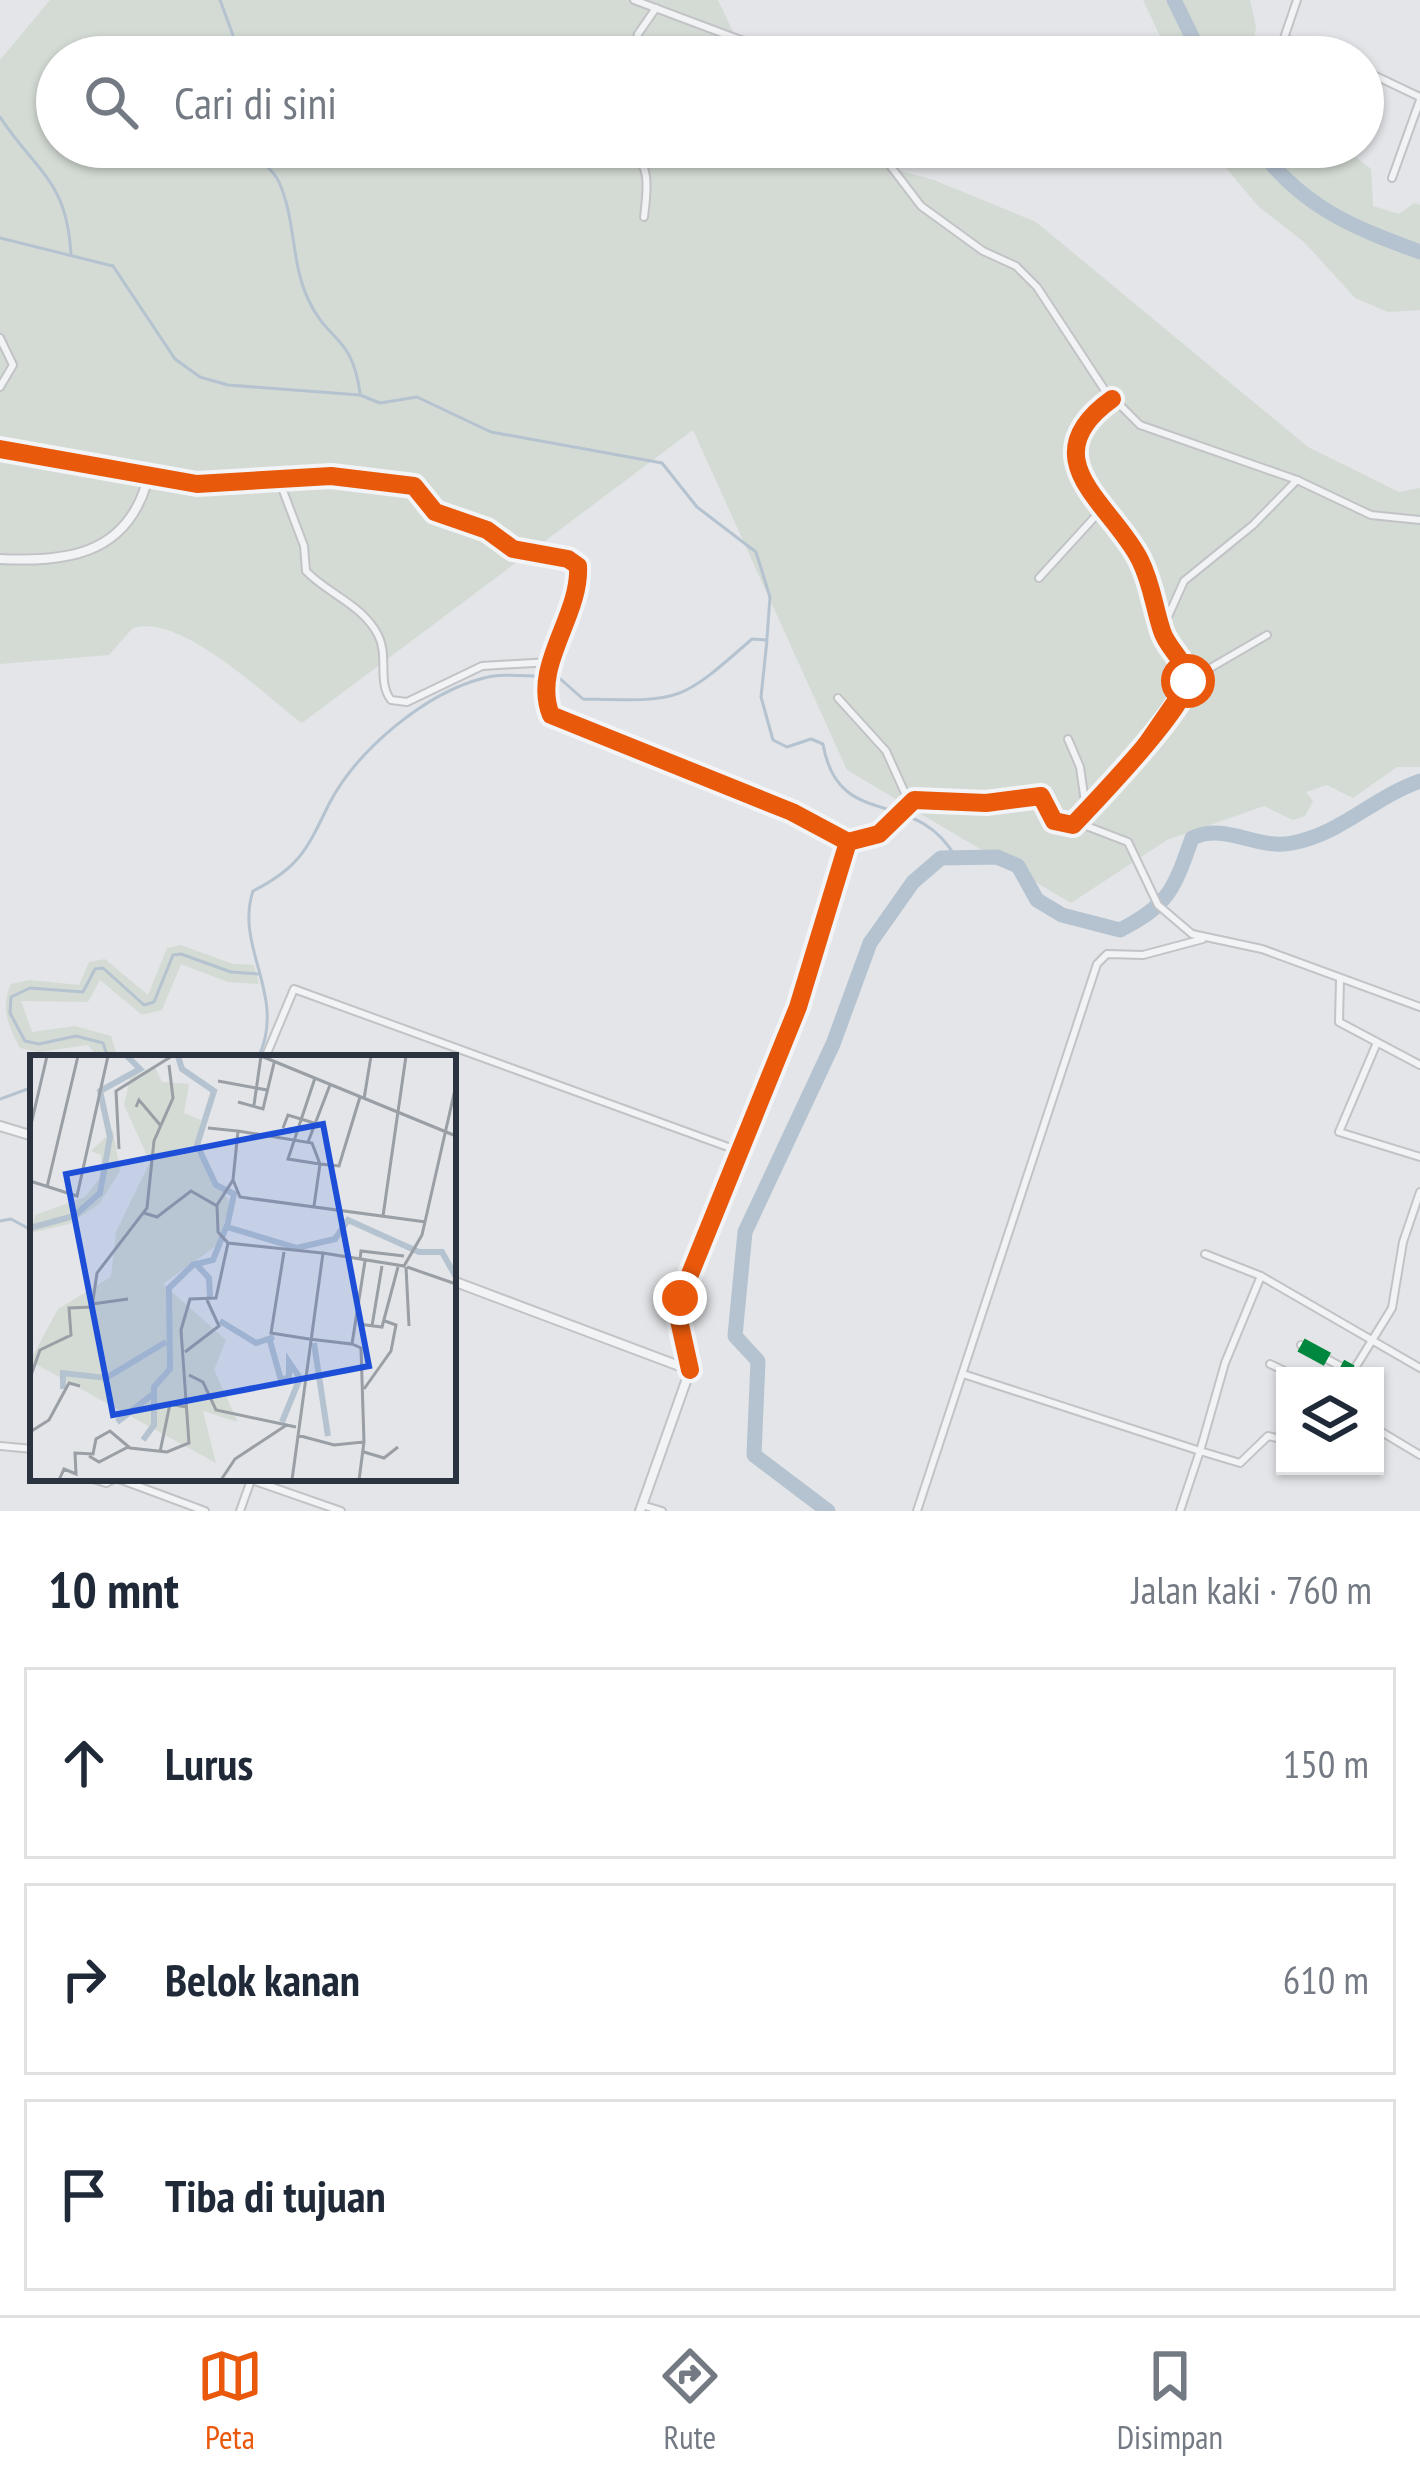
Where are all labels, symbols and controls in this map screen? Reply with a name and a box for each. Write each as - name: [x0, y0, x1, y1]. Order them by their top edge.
- search box: [36, 36, 1384, 168]
- icon: search: [78, 69, 144, 135]
- text: Cari di sini: [174, 73, 337, 131]
- route start: [1161, 654, 1215, 708]
- inset map: [30, 1055, 456, 1481]
- route end: [653, 1271, 707, 1325]
- map controls: [1276, 1367, 1384, 1475]
- button: layers: [1276, 1367, 1384, 1475]
- text: 10 mnt: [48, 1556, 179, 1622]
- text: Jalan kaki · 760 m: [1131, 1564, 1372, 1615]
- icon: ahead: [51, 1730, 117, 1796]
- text: Lurus: [165, 1734, 253, 1792]
- text: 150 m: [1283, 1738, 1369, 1789]
- icon: right: [51, 1946, 117, 2012]
- text: Belok kanan: [165, 1950, 360, 2008]
- text: 610 m: [1283, 1954, 1369, 2005]
- icon: arrive: [51, 2162, 117, 2228]
- text: Tiba di tujuan: [165, 2166, 386, 2224]
- tab: Peta: [197, 2343, 263, 2458]
- tab: Rute: [657, 2343, 723, 2458]
- tab: Disimpan: [1117, 2343, 1223, 2458]

